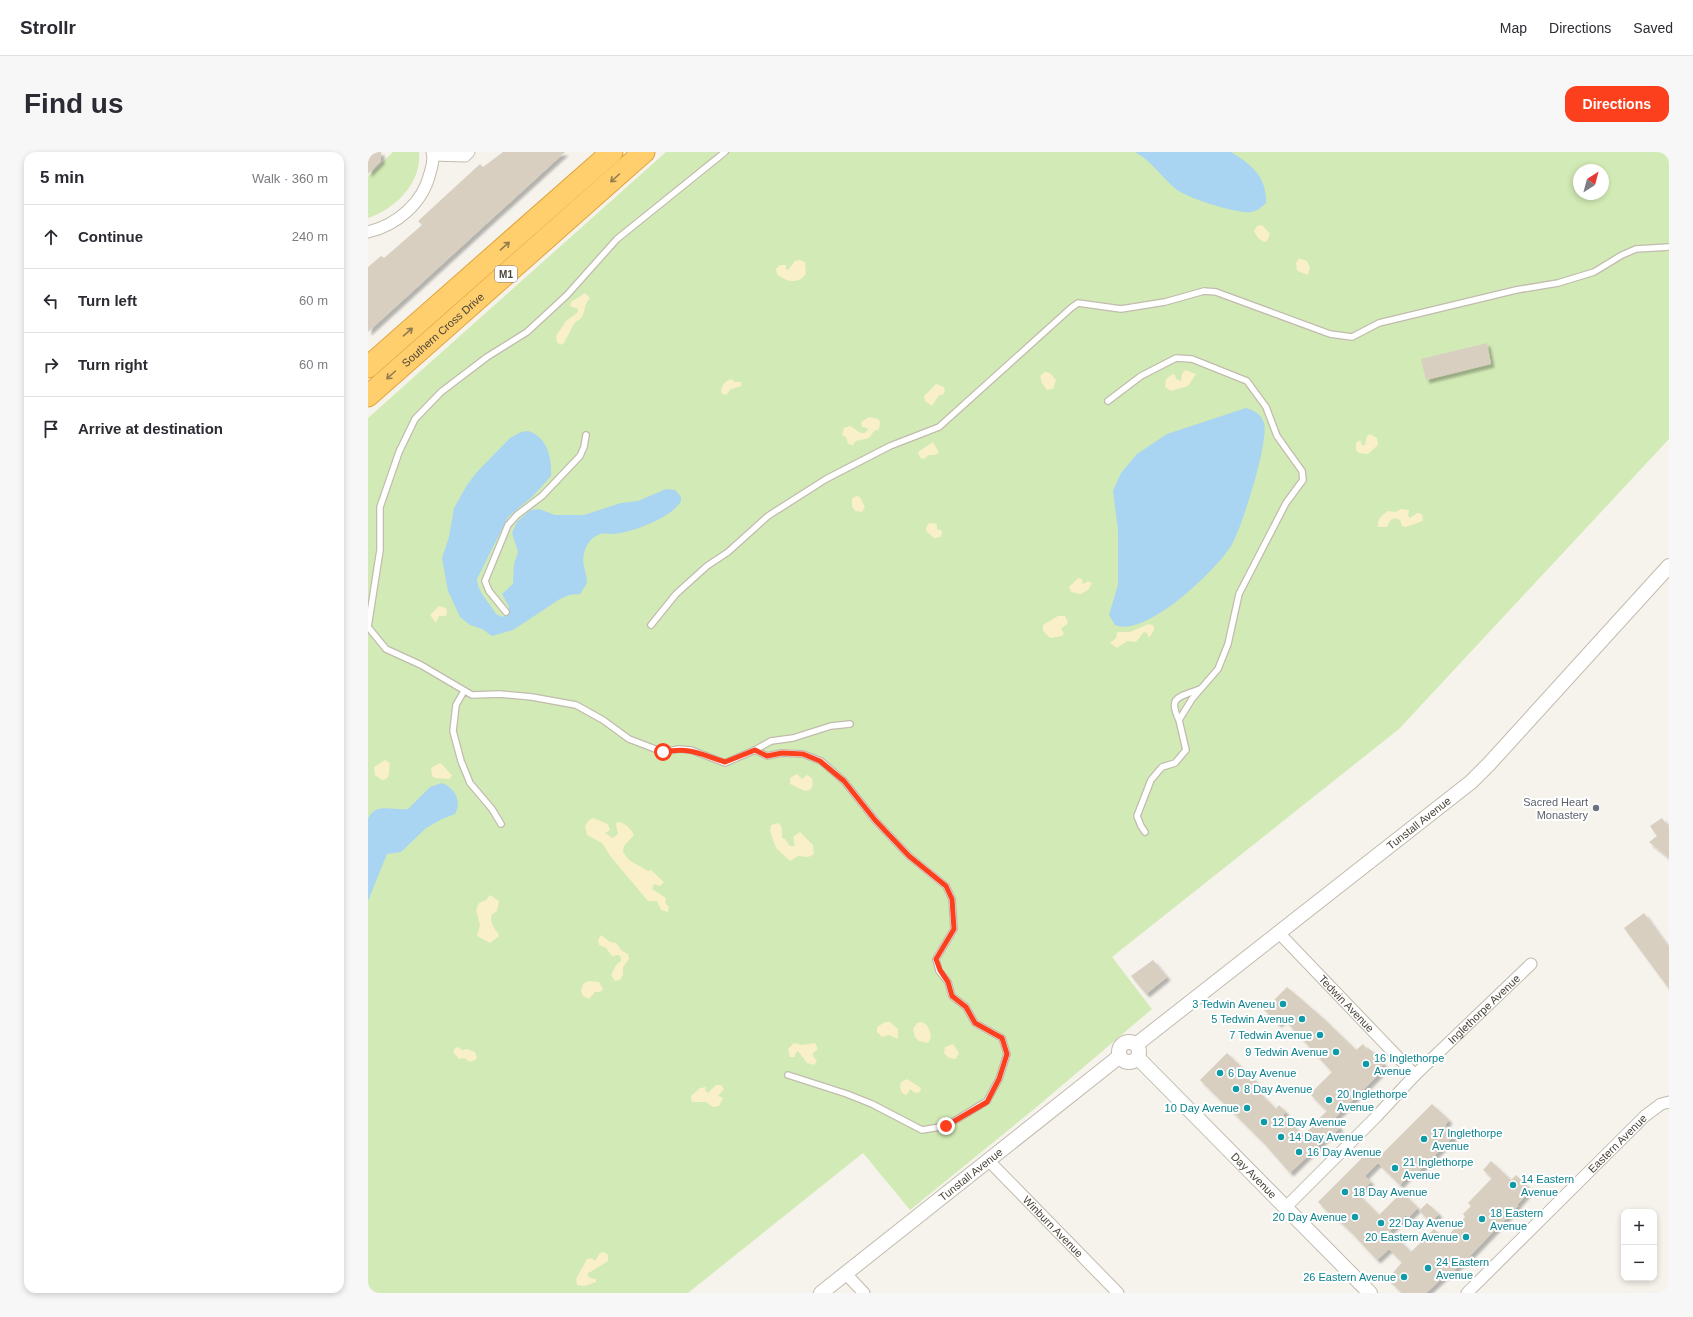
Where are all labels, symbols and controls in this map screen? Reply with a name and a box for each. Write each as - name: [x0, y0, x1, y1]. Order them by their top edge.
- text: Strollr: [20, 17, 76, 38]
- text: Map: [1500, 20, 1527, 36]
- text: Directions: [1549, 20, 1611, 36]
- text: Saved: [1633, 20, 1673, 36]
- button: Directions: [1565, 86, 1669, 122]
- text: Find us: [24, 88, 124, 119]
- north arrow: [1573, 164, 1609, 200]
- text: 5 min: [40, 168, 84, 187]
- text: Walk · 360 m: [252, 171, 328, 186]
- one-way arrow: [609, 173, 620, 182]
- icon: ahead: [40, 226, 62, 248]
- text: Continue: [78, 228, 143, 245]
- text: 240 m: [292, 229, 328, 244]
- one-way arrow: [500, 242, 510, 251]
- road number: M1: [495, 266, 517, 282]
- icon: left: [40, 290, 62, 312]
- street label: Southern Cross Drive: [400, 290, 486, 369]
- text: Turn left: [78, 292, 137, 309]
- text: 60 m: [299, 293, 328, 308]
- one-way arrow: [403, 327, 413, 337]
- icon: right: [40, 354, 62, 376]
- text: Turn right: [78, 356, 148, 373]
- text: 60 m: [299, 357, 328, 372]
- one-way arrow: [386, 371, 397, 380]
- icon: arrive: [40, 418, 62, 440]
- text: Arrive at destination: [78, 420, 223, 437]
- route start: [654, 743, 672, 761]
- street label: Tunstall Avenue: [1384, 794, 1453, 852]
- place label: Sacred Heart Monastery: [1523, 796, 1588, 821]
- marker: Sacred Heart Monastery: [1591, 803, 1601, 813]
- street label: Inglethorpe Avenue: [1446, 972, 1522, 1046]
- street label: Tedwin Avenue: [1317, 973, 1376, 1034]
- place label: 3 Tedwin Aveneu: [1192, 998, 1275, 1010]
- marker: 3 Tedwin Aveneu: [1278, 999, 1288, 1009]
- place label: 5 Tedwin Avenue: [1211, 1013, 1294, 1025]
- marker: 5 Tedwin Avenue: [1297, 1014, 1307, 1024]
- place label: 7 Tedwin Avenue: [1229, 1029, 1312, 1041]
- marker: 7 Tedwin Avenue: [1315, 1030, 1325, 1040]
- place label: 9 Tedwin Avenue: [1245, 1046, 1328, 1058]
- marker: 9 Tedwin Avenue: [1331, 1047, 1341, 1057]
- place label: 16 Inglethorpe Avenue: [1374, 1052, 1444, 1077]
- marker: 16 Inglethorpe Avenue: [1361, 1059, 1371, 1069]
- place label: 6 Day Avenue: [1228, 1067, 1296, 1079]
- marker: 6 Day Avenue: [1215, 1068, 1225, 1078]
- place label: 8 Day Avenue: [1244, 1083, 1312, 1095]
- marker: 8 Day Avenue: [1231, 1084, 1241, 1094]
- place label: 20 Inglethorpe Avenue: [1337, 1088, 1407, 1113]
- marker: 20 Inglethorpe Avenue: [1324, 1095, 1334, 1105]
- place label: 10 Day Avenue: [1165, 1102, 1239, 1114]
- marker: 10 Day Avenue: [1242, 1103, 1252, 1113]
- street label: Eastern Avenue: [1586, 1112, 1649, 1175]
- place label: 12 Day Avenue: [1272, 1116, 1346, 1128]
- route end: [937, 1117, 955, 1135]
- marker: 12 Day Avenue: [1259, 1117, 1269, 1127]
- place label: 17 Inglethorpe Avenue: [1432, 1127, 1502, 1152]
- place label: 14 Day Avenue: [1289, 1131, 1363, 1143]
- marker: 14 Day Avenue: [1276, 1132, 1286, 1142]
- marker: 17 Inglethorpe Avenue: [1419, 1134, 1429, 1144]
- street label: Tunstall Avenue: [936, 1146, 1005, 1203]
- place label: 16 Day Avenue: [1307, 1146, 1381, 1158]
- marker: 16 Day Avenue: [1294, 1147, 1304, 1157]
- street label: Day Avenue: [1229, 1150, 1279, 1201]
- place label: 21 Inglethorpe Avenue: [1403, 1156, 1473, 1181]
- marker: 21 Inglethorpe Avenue: [1390, 1163, 1400, 1173]
- place label: 14 Eastern Avenue: [1521, 1173, 1574, 1198]
- marker: 14 Eastern Avenue: [1508, 1180, 1518, 1190]
- place label: 18 Day Avenue: [1353, 1186, 1427, 1198]
- marker: 18 Day Avenue: [1340, 1187, 1350, 1197]
- street label: Winburn Avenue: [1021, 1193, 1085, 1260]
- place label: 18 Eastern Avenue: [1490, 1207, 1543, 1232]
- map controls: [1621, 1209, 1657, 1281]
- button: +: [1621, 1209, 1657, 1245]
- place label: 20 Day Avenue: [1273, 1211, 1347, 1223]
- marker: 20 Day Avenue: [1350, 1212, 1360, 1222]
- marker: 18 Eastern Avenue: [1477, 1214, 1487, 1224]
- place label: 22 Day Avenue: [1389, 1217, 1463, 1229]
- marker: 22 Day Avenue: [1376, 1218, 1386, 1228]
- place label: 20 Eastern Avenue: [1365, 1231, 1458, 1243]
- marker: 20 Eastern Avenue: [1461, 1232, 1471, 1242]
- button: −: [1621, 1245, 1657, 1281]
- place label: 24 Eastern Avenue: [1436, 1256, 1489, 1281]
- marker: 24 Eastern Avenue: [1423, 1263, 1433, 1273]
- place label: 26 Eastern Avenue: [1303, 1271, 1396, 1283]
- marker: 26 Eastern Avenue: [1399, 1272, 1409, 1282]

